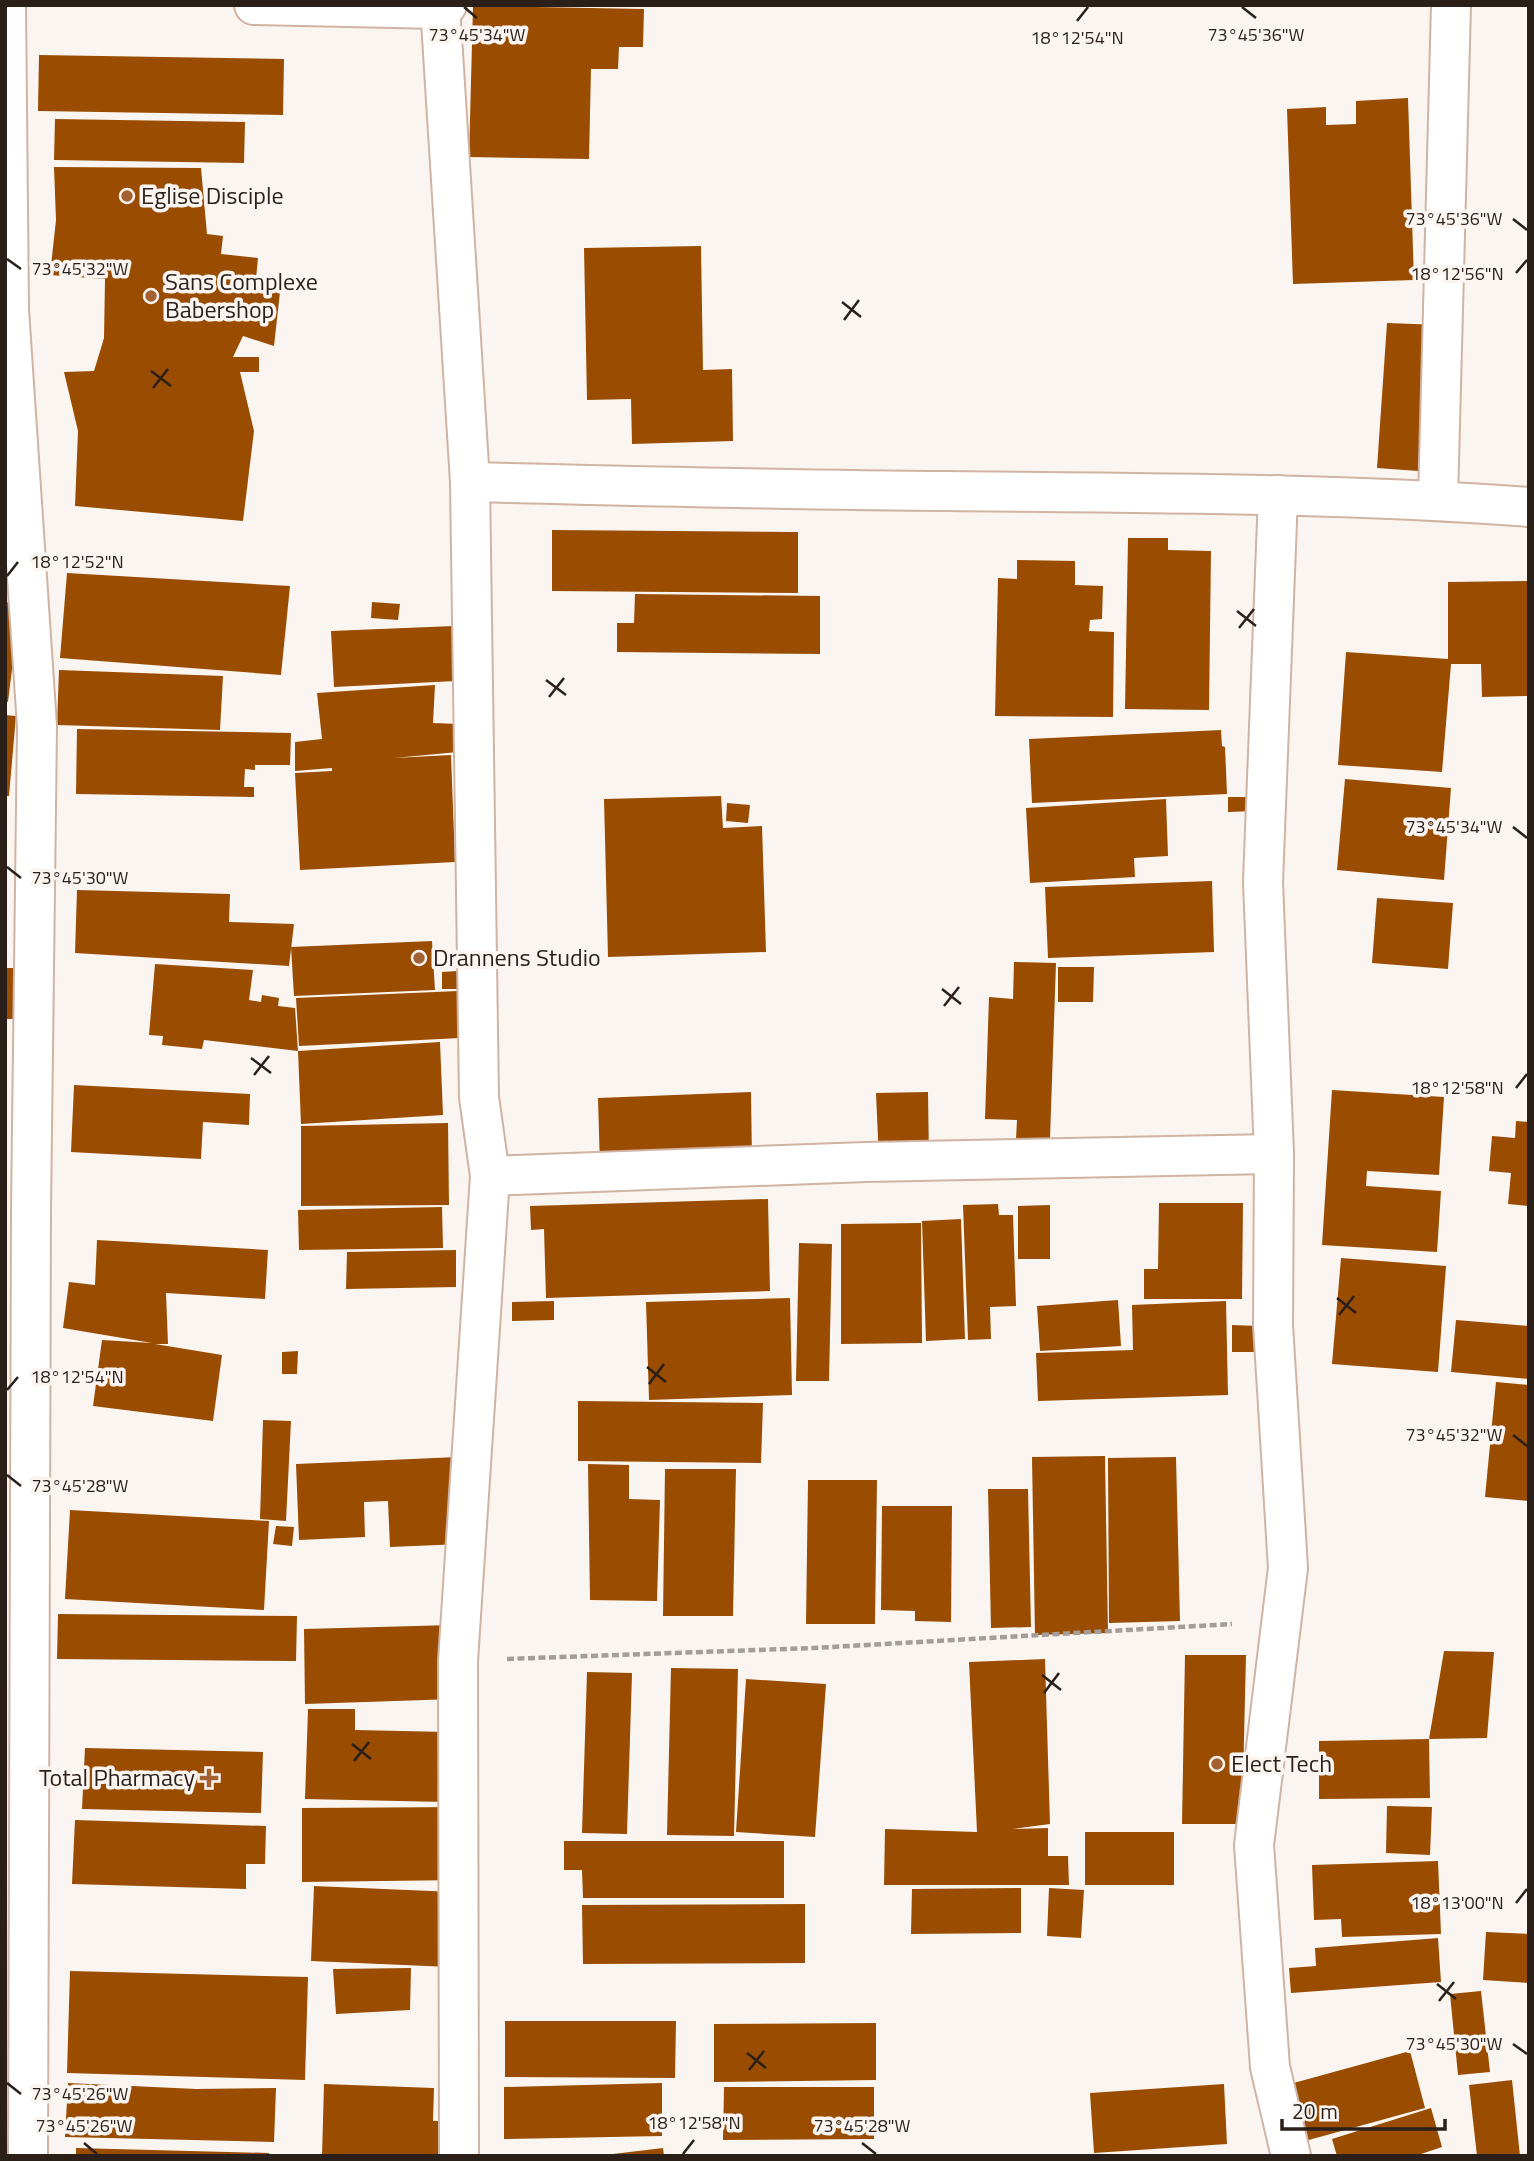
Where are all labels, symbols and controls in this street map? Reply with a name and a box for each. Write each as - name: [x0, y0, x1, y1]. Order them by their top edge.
- text: 73°45'34"W: [429, 21, 526, 48]
- text: 73°45'36"W: [1208, 21, 1305, 48]
- text: 18°12'54"N: [1030, 24, 1124, 51]
- place label: Eglise Disciple: [141, 177, 284, 213]
- marker: Eglise Disciple: [119, 188, 135, 204]
- text: 73°45'36"W: [1406, 205, 1503, 232]
- text: 73°45'32"W: [32, 255, 129, 282]
- text: 18°12'56"N: [1410, 260, 1504, 287]
- place label: Sans Complexe Babershop: [165, 263, 318, 327]
- marker: Sans Complexe Babershop: [143, 288, 159, 304]
- text: 18°12'52"N: [30, 548, 124, 575]
- text: 73°45'34"W: [1406, 813, 1503, 840]
- text: 73°45'30"W: [32, 864, 129, 891]
- place label: Drannens Studio: [433, 939, 601, 975]
- marker: Drannens Studio: [411, 950, 427, 966]
- text: 18°12'58"N: [1410, 1074, 1504, 1101]
- text: 18°12'54"N: [30, 1363, 124, 1390]
- text: 73°45'32"W: [1406, 1421, 1503, 1448]
- text: 73°45'28"W: [32, 1472, 129, 1499]
- place label: Elect Tech: [1231, 1745, 1332, 1781]
- marker: Elect Tech: [1209, 1756, 1225, 1772]
- place label: Total Pharmacy: [39, 1759, 195, 1795]
- marker: Total Pharmacy: [201, 1770, 217, 1786]
- text: 18°13'00"N: [1410, 1889, 1504, 1916]
- text: 73°45'30"W: [1406, 2030, 1503, 2057]
- text: 73°45'26"W: [32, 2080, 129, 2107]
- scale bar: [1282, 2088, 1445, 2132]
- text: 20 m: [1292, 2095, 1338, 2127]
- text: 18°12'58"N: [647, 2109, 741, 2136]
- text: 73°45'26"W: [36, 2112, 133, 2139]
- text: 73°45'28"W: [814, 2112, 911, 2139]

